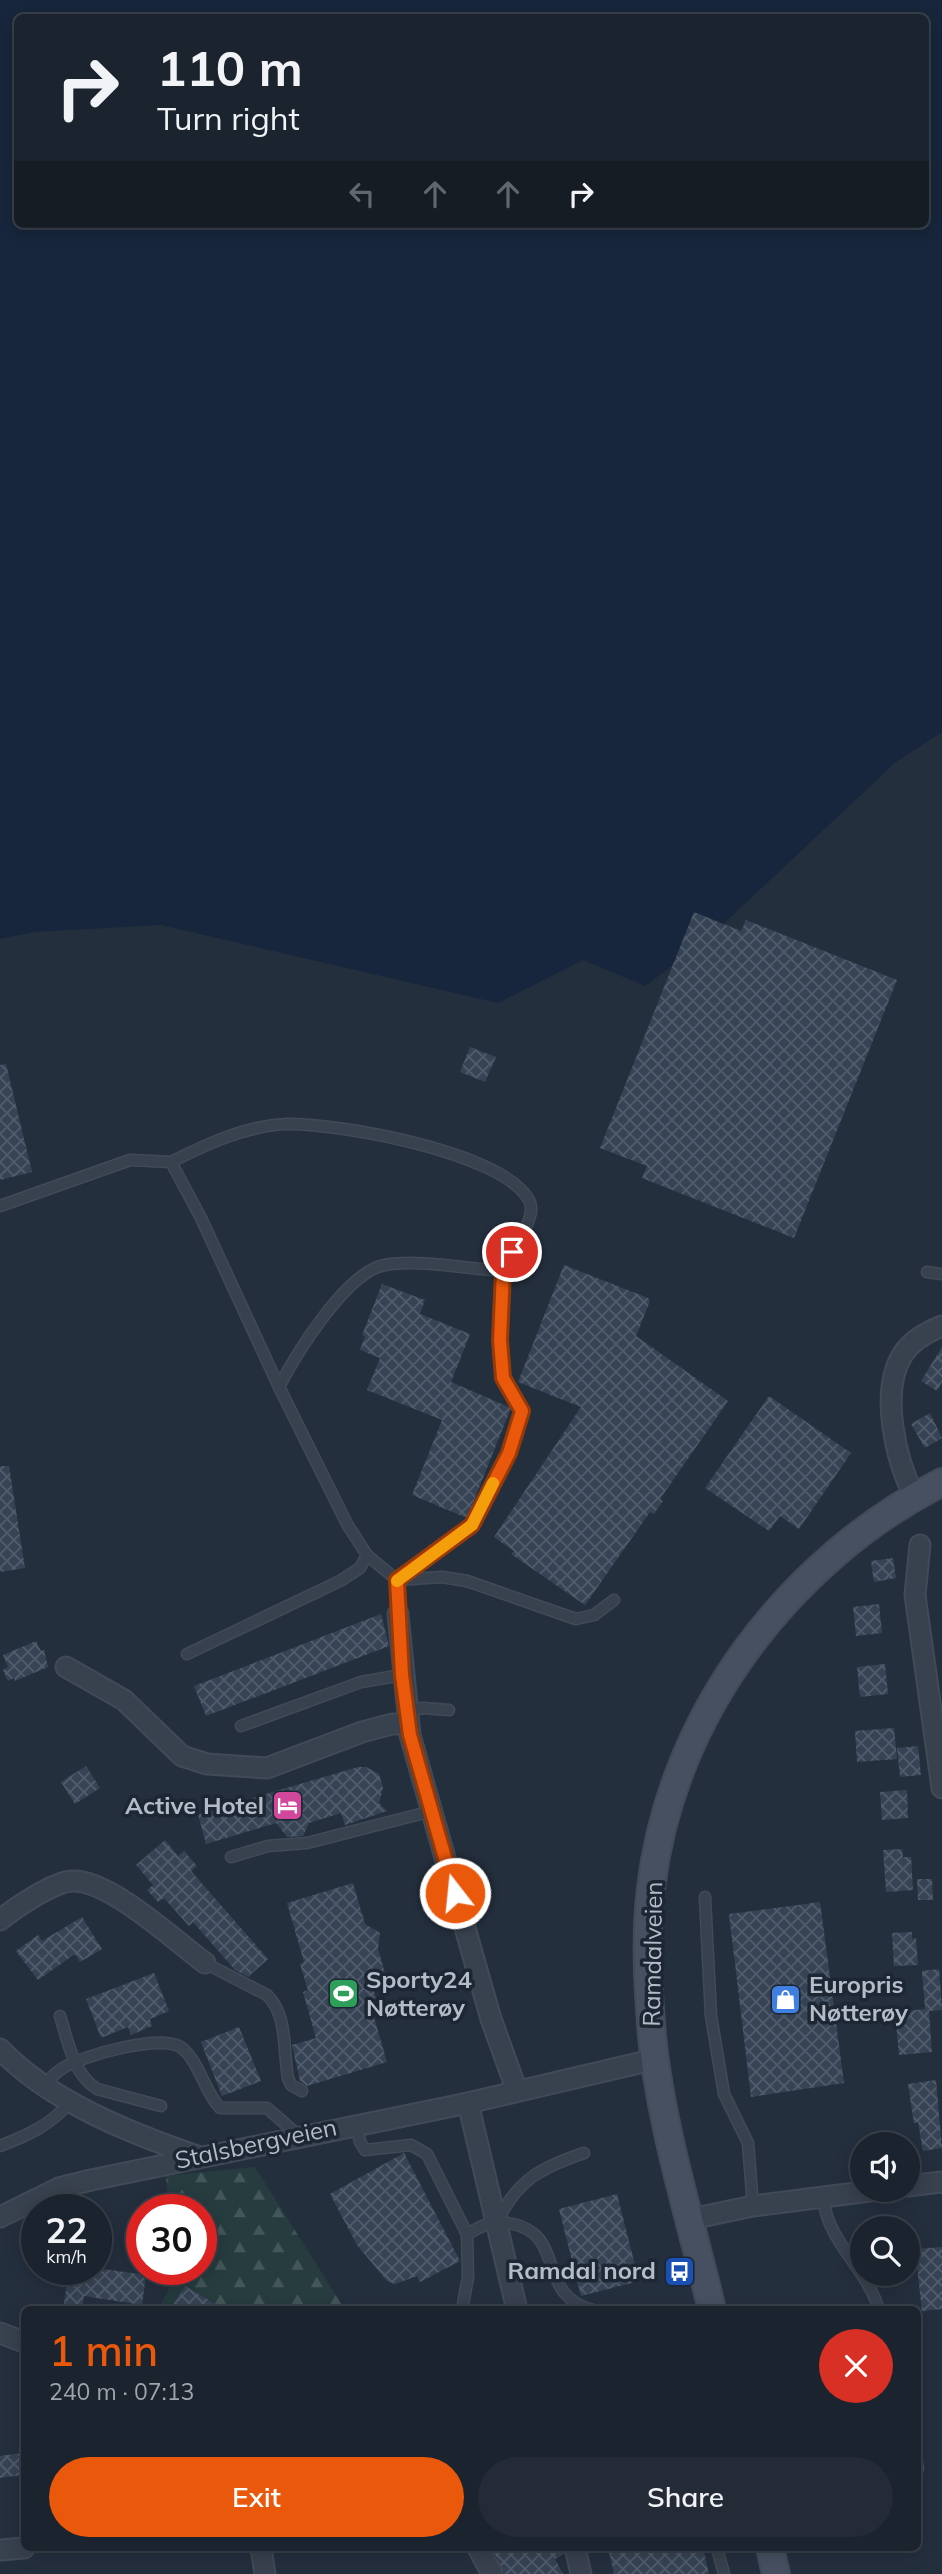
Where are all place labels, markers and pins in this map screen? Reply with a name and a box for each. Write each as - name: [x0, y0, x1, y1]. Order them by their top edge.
- pin: [482, 1222, 542, 1282]
- hotel icon: Active Hotel: [270, 1789, 304, 1823]
- place label: Active Hotel: [125, 1790, 264, 1820]
- place label: Sporty24 Nøtterøy: [366, 1964, 472, 2022]
- place label: Europris Nøtterøy: [809, 1969, 909, 2027]
- sports icon: Sporty24 Nøtterøy: [326, 1977, 360, 2011]
- shop icon: Europris Nøtterøy: [769, 1982, 803, 2016]
- bus stop icon: Ramdal nord: [662, 2254, 696, 2288]
- place label: Ramdal nord: [507, 2255, 656, 2285]

